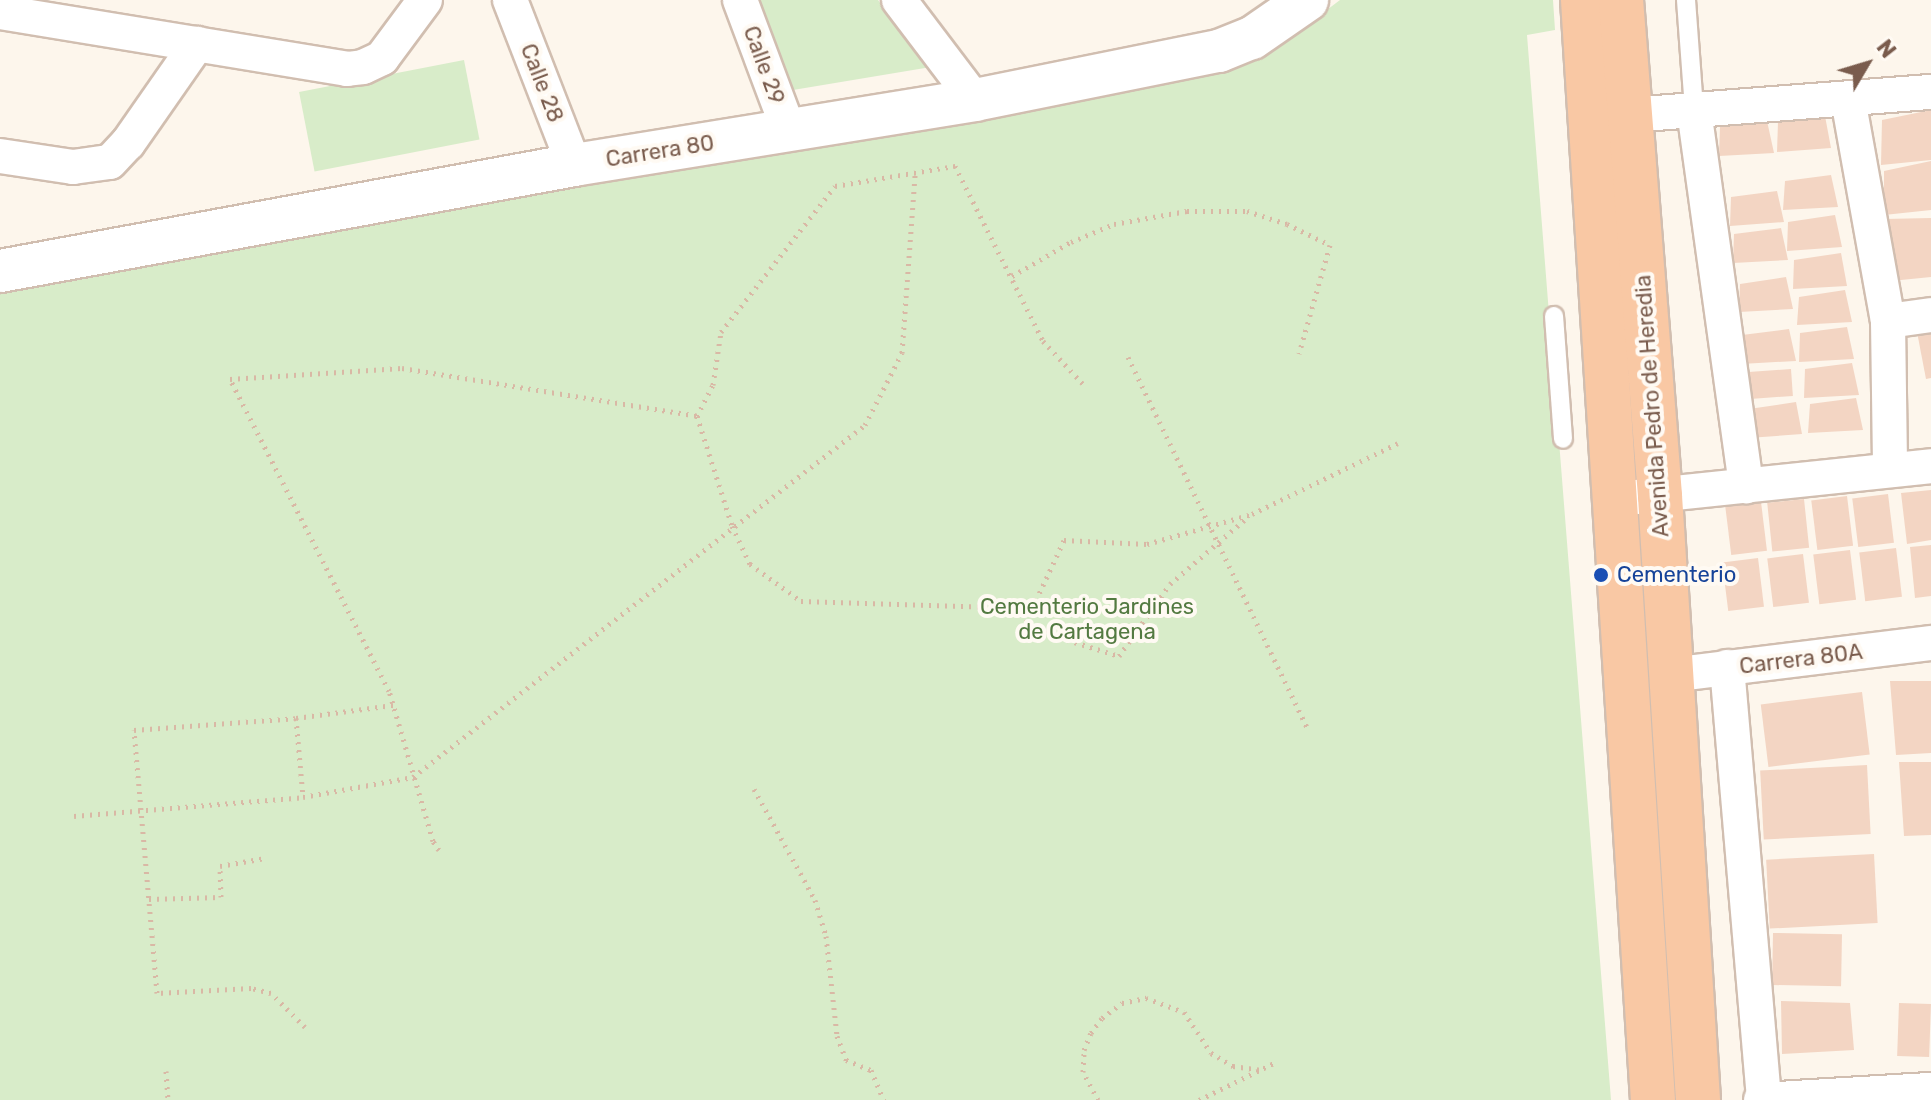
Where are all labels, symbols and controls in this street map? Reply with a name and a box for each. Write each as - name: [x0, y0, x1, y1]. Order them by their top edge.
- street label: Calle 29: [738, 22, 790, 108]
- north arrow: [1827, 24, 1907, 104]
- text: N: [1871, 34, 1902, 63]
- street label: Calle 28: [515, 40, 569, 126]
- street label: Carrera 80: [604, 129, 716, 173]
- street label: Avenida Pedro de Heredia: [1630, 274, 1674, 538]
- place label: Cementerio: [1617, 562, 1736, 588]
- marker: Cementerio: [1592, 566, 1610, 584]
- park label: Cementerio Jardines de Cartagena: [980, 593, 1194, 644]
- street label: Carrera 80A: [1738, 638, 1864, 680]

